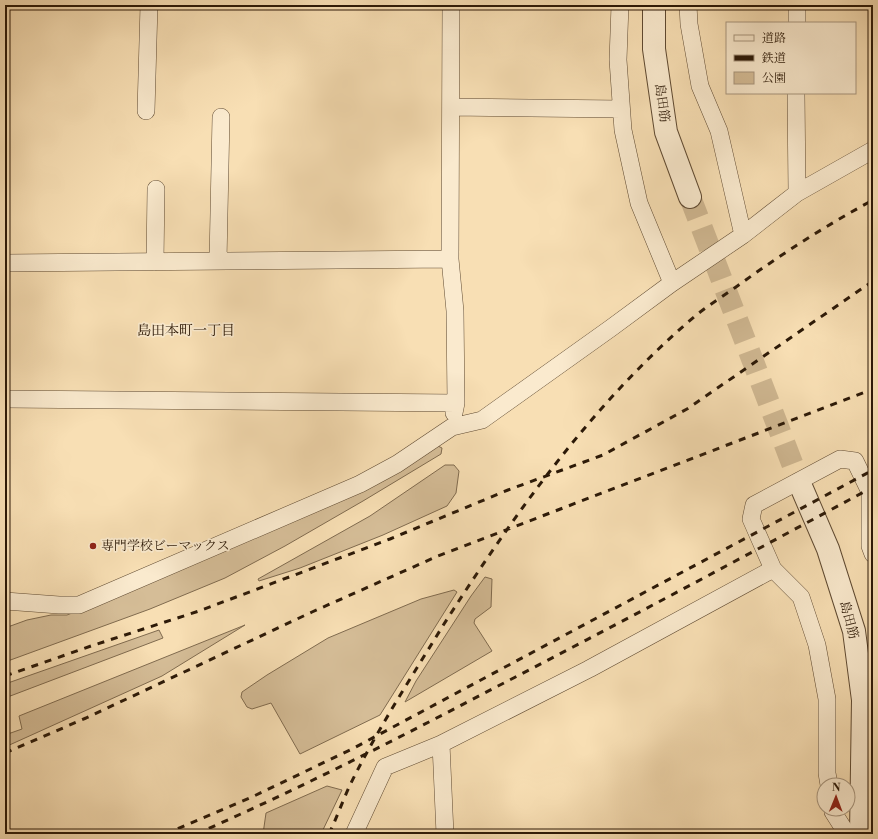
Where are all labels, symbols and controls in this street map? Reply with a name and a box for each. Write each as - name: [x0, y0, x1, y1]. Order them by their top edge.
- legend: [726, 22, 856, 94]
- text: 道路: [762, 31, 786, 46]
- text: 鉄道: [761, 51, 786, 66]
- text: 公園: [762, 71, 786, 86]
- street label: 島田筋: [651, 83, 673, 123]
- district label: 島田本町一丁目: [137, 322, 235, 340]
- place label: 専門学校ビーマックス: [101, 538, 230, 554]
- marker: 専門学校ビーマックス: [88, 541, 98, 551]
- street label: 島田筋: [836, 599, 862, 641]
- north arrow: [816, 777, 856, 817]
- text: N: [832, 781, 841, 795]

